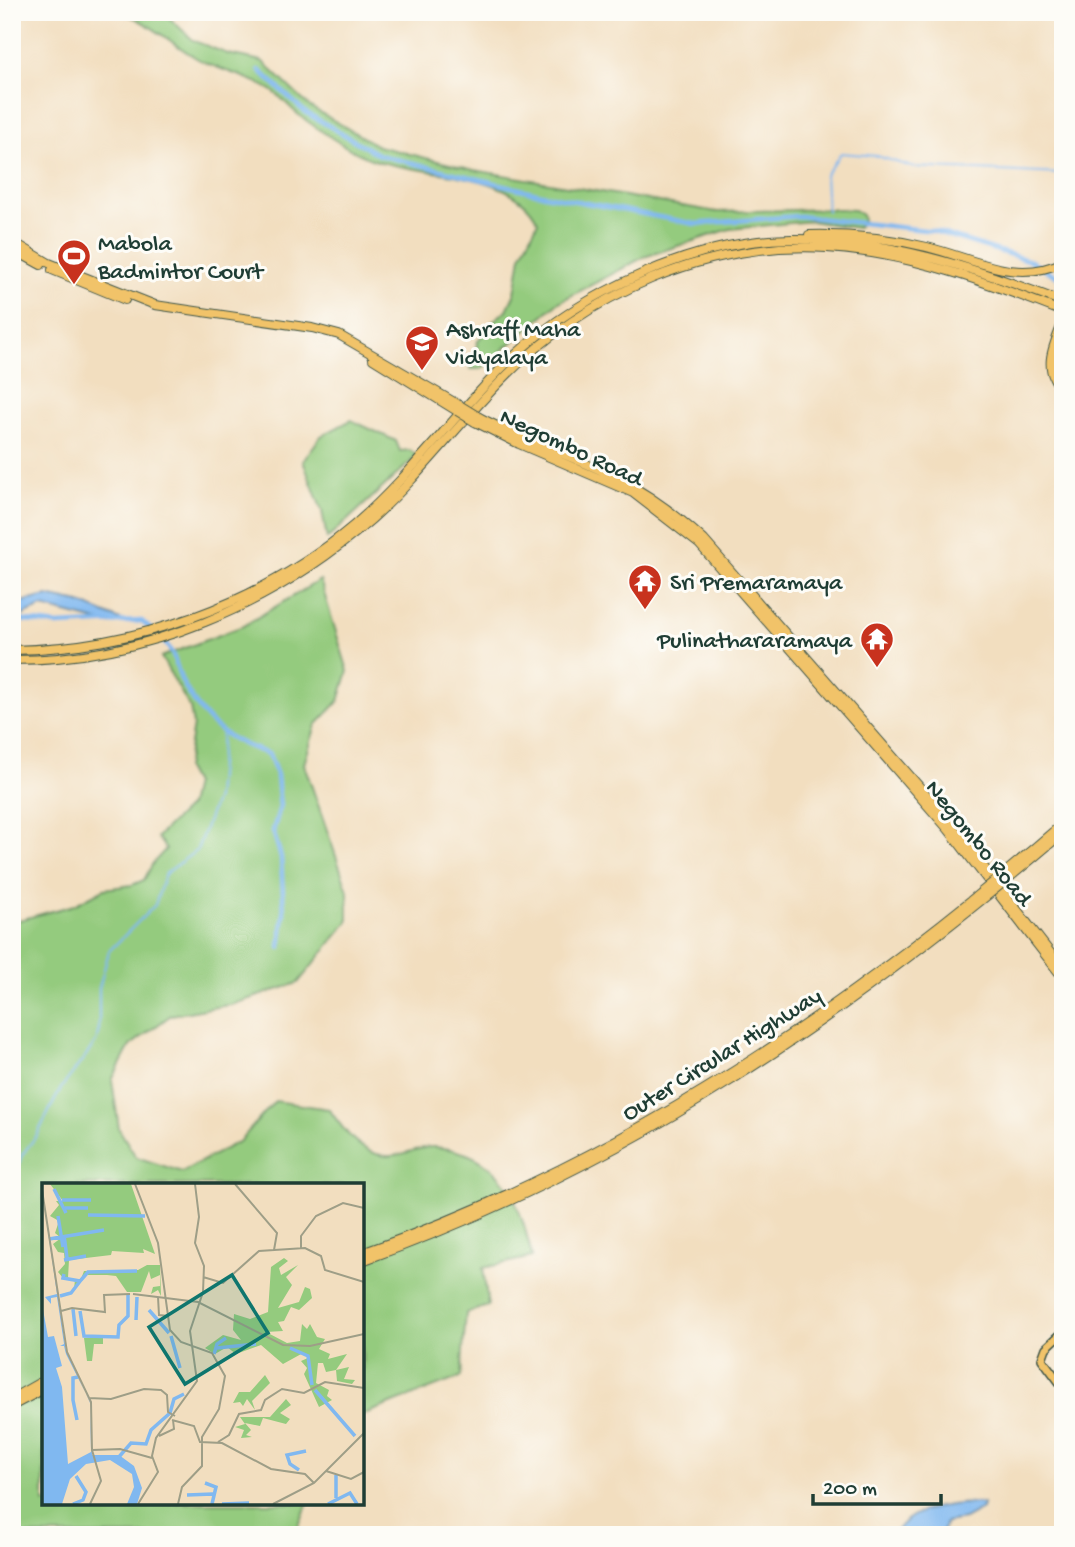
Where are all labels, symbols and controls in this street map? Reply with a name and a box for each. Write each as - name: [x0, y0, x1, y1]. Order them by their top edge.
- place label: Mabola Badmintor Court: [97, 231, 265, 288]
- sports icon: Mabola Badmintor Court: [55, 237, 93, 286]
- place label: Ashraff Maha Vidyalaya: [445, 317, 581, 374]
- school or university icon: Ashraff Maha Vidyalaya: [403, 323, 441, 372]
- street label: Negombo Road: [494, 403, 648, 496]
- temple icon: Sri Premaramaya: [626, 562, 664, 611]
- place label: Sri Premaramaya: [670, 570, 843, 599]
- temple icon: Pulinathararamaya: [858, 620, 896, 669]
- place label: Pulinathararamaya: [656, 628, 853, 657]
- street label: Negombo Road: [917, 775, 1038, 915]
- street label: Outer Circular Highway: [618, 983, 828, 1129]
- inset map: [42, 1183, 364, 1505]
- scale bar: [813, 1463, 940, 1507]
- text: 200 m: [823, 1478, 877, 1503]

